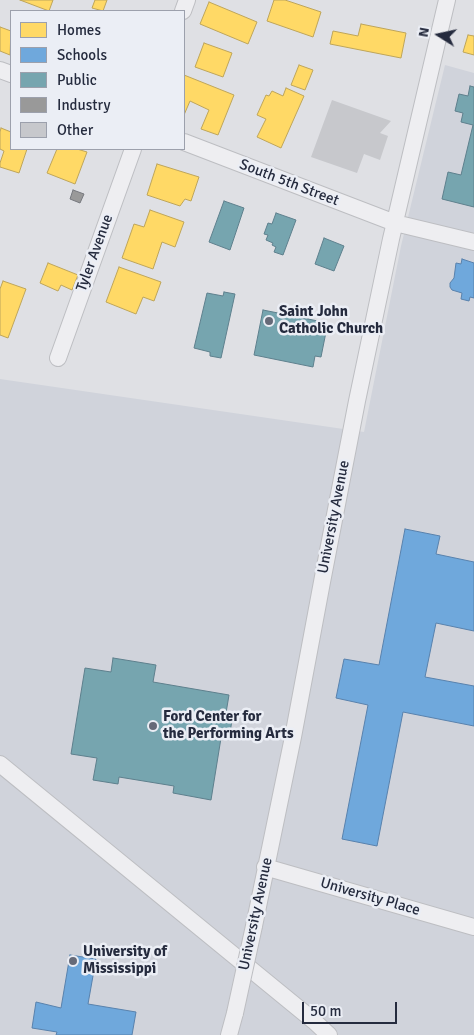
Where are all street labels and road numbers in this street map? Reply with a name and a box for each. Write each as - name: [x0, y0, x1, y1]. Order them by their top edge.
- street label: South 5th Street: [237, 156, 341, 210]
- street label: Tyler Avenue: [73, 212, 117, 294]
- street label: University Avenue: [314, 459, 354, 575]
- street label: University Avenue: [235, 856, 277, 972]
- street label: University Place: [318, 874, 422, 920]

